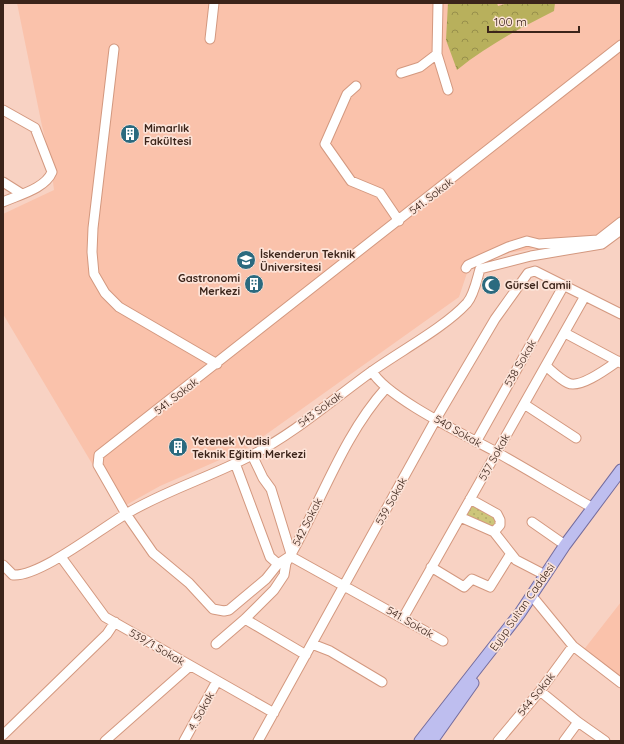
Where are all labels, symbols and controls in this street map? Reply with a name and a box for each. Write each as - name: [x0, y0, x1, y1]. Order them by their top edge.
- scale bar: [488, 8, 579, 34]
- text: 100 m: [494, 14, 527, 29]
- place label: Mimarlık Fakültesi: [144, 121, 191, 148]
- building icon: Mimarlık Fakültesi: [119, 123, 141, 145]
- street label: 541. Sokak: [406, 174, 456, 218]
- place label: İskenderun Teknik Üniversitesi: [260, 247, 355, 274]
- school or university icon: İskenderun Teknik Üniversitesi: [235, 249, 257, 271]
- place label: Gastronomi Merkezi: [178, 271, 240, 298]
- building icon: Gastronomi Merkezi: [243, 273, 265, 295]
- mosque icon: Gürsel Camii: [480, 274, 502, 296]
- place label: Gürsel Camii: [505, 278, 571, 292]
- street label: 538 Sokak: [501, 337, 539, 389]
- street label: 541. Sokak: [151, 374, 201, 418]
- street label: 543 Sokak: [295, 388, 345, 430]
- street label: 540 Sokak: [432, 412, 484, 450]
- street label: 537 Sokak: [475, 431, 513, 483]
- place label: Yetenek Vadisi Teknik Eğitim Merkezi: [192, 434, 306, 461]
- building icon: Yetenek Vadisi Teknik Eğitim Merkezi: [167, 436, 189, 458]
- street label: 539 Sokak: [372, 475, 410, 527]
- street label: 542 Sokak: [289, 496, 325, 548]
- street label: Eyüp Sultan Caddesi: [486, 560, 558, 654]
- street label: 541. Sokak: [384, 603, 436, 641]
- street label: 539/1 Sokak: [127, 625, 187, 669]
- street label: 544 Sokak: [514, 669, 558, 719]
- street label: 4. Sokak: [185, 689, 217, 733]

